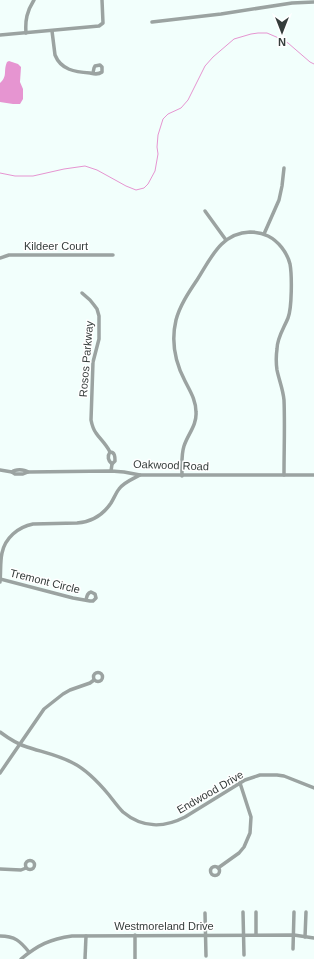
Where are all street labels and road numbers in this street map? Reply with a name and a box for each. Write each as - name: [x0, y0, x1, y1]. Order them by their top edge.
- street label: Kildeer Court: [24, 240, 88, 252]
- street label: Rosos Parkway: [77, 320, 95, 398]
- street label: Oakwood Road: [133, 458, 209, 472]
- street label: Tremont Circle: [9, 567, 81, 595]
- street label: Endwood Drive: [175, 768, 245, 816]
- street label: Westmoreland Drive: [114, 920, 214, 932]

